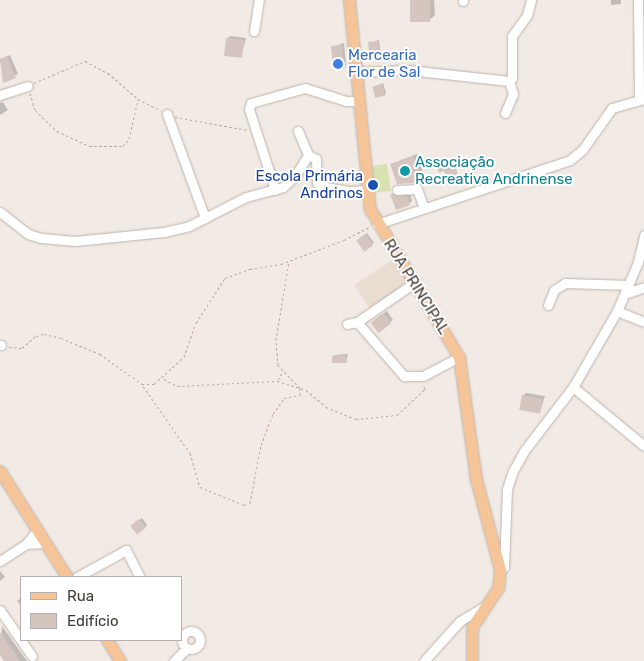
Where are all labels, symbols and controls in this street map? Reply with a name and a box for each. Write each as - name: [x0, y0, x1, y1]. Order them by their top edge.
- place label: Mercearia Flor de Sal: [348, 46, 421, 81]
- marker: Mercearia Flor de Sal: [332, 58, 344, 70]
- place label: Associação Recreativa Andrinense: [415, 153, 573, 188]
- marker: Associação Recreativa Andrinense: [399, 165, 411, 177]
- place label: Escola Primária Andrinos: [256, 167, 363, 202]
- marker: Escola Primária Andrinos: [367, 179, 379, 191]
- street label: RUA PRINCIPAL: [379, 236, 453, 338]
- legend: [20, 576, 182, 641]
- text: Rua: [67, 587, 94, 605]
- text: Edifício: [67, 612, 119, 630]

